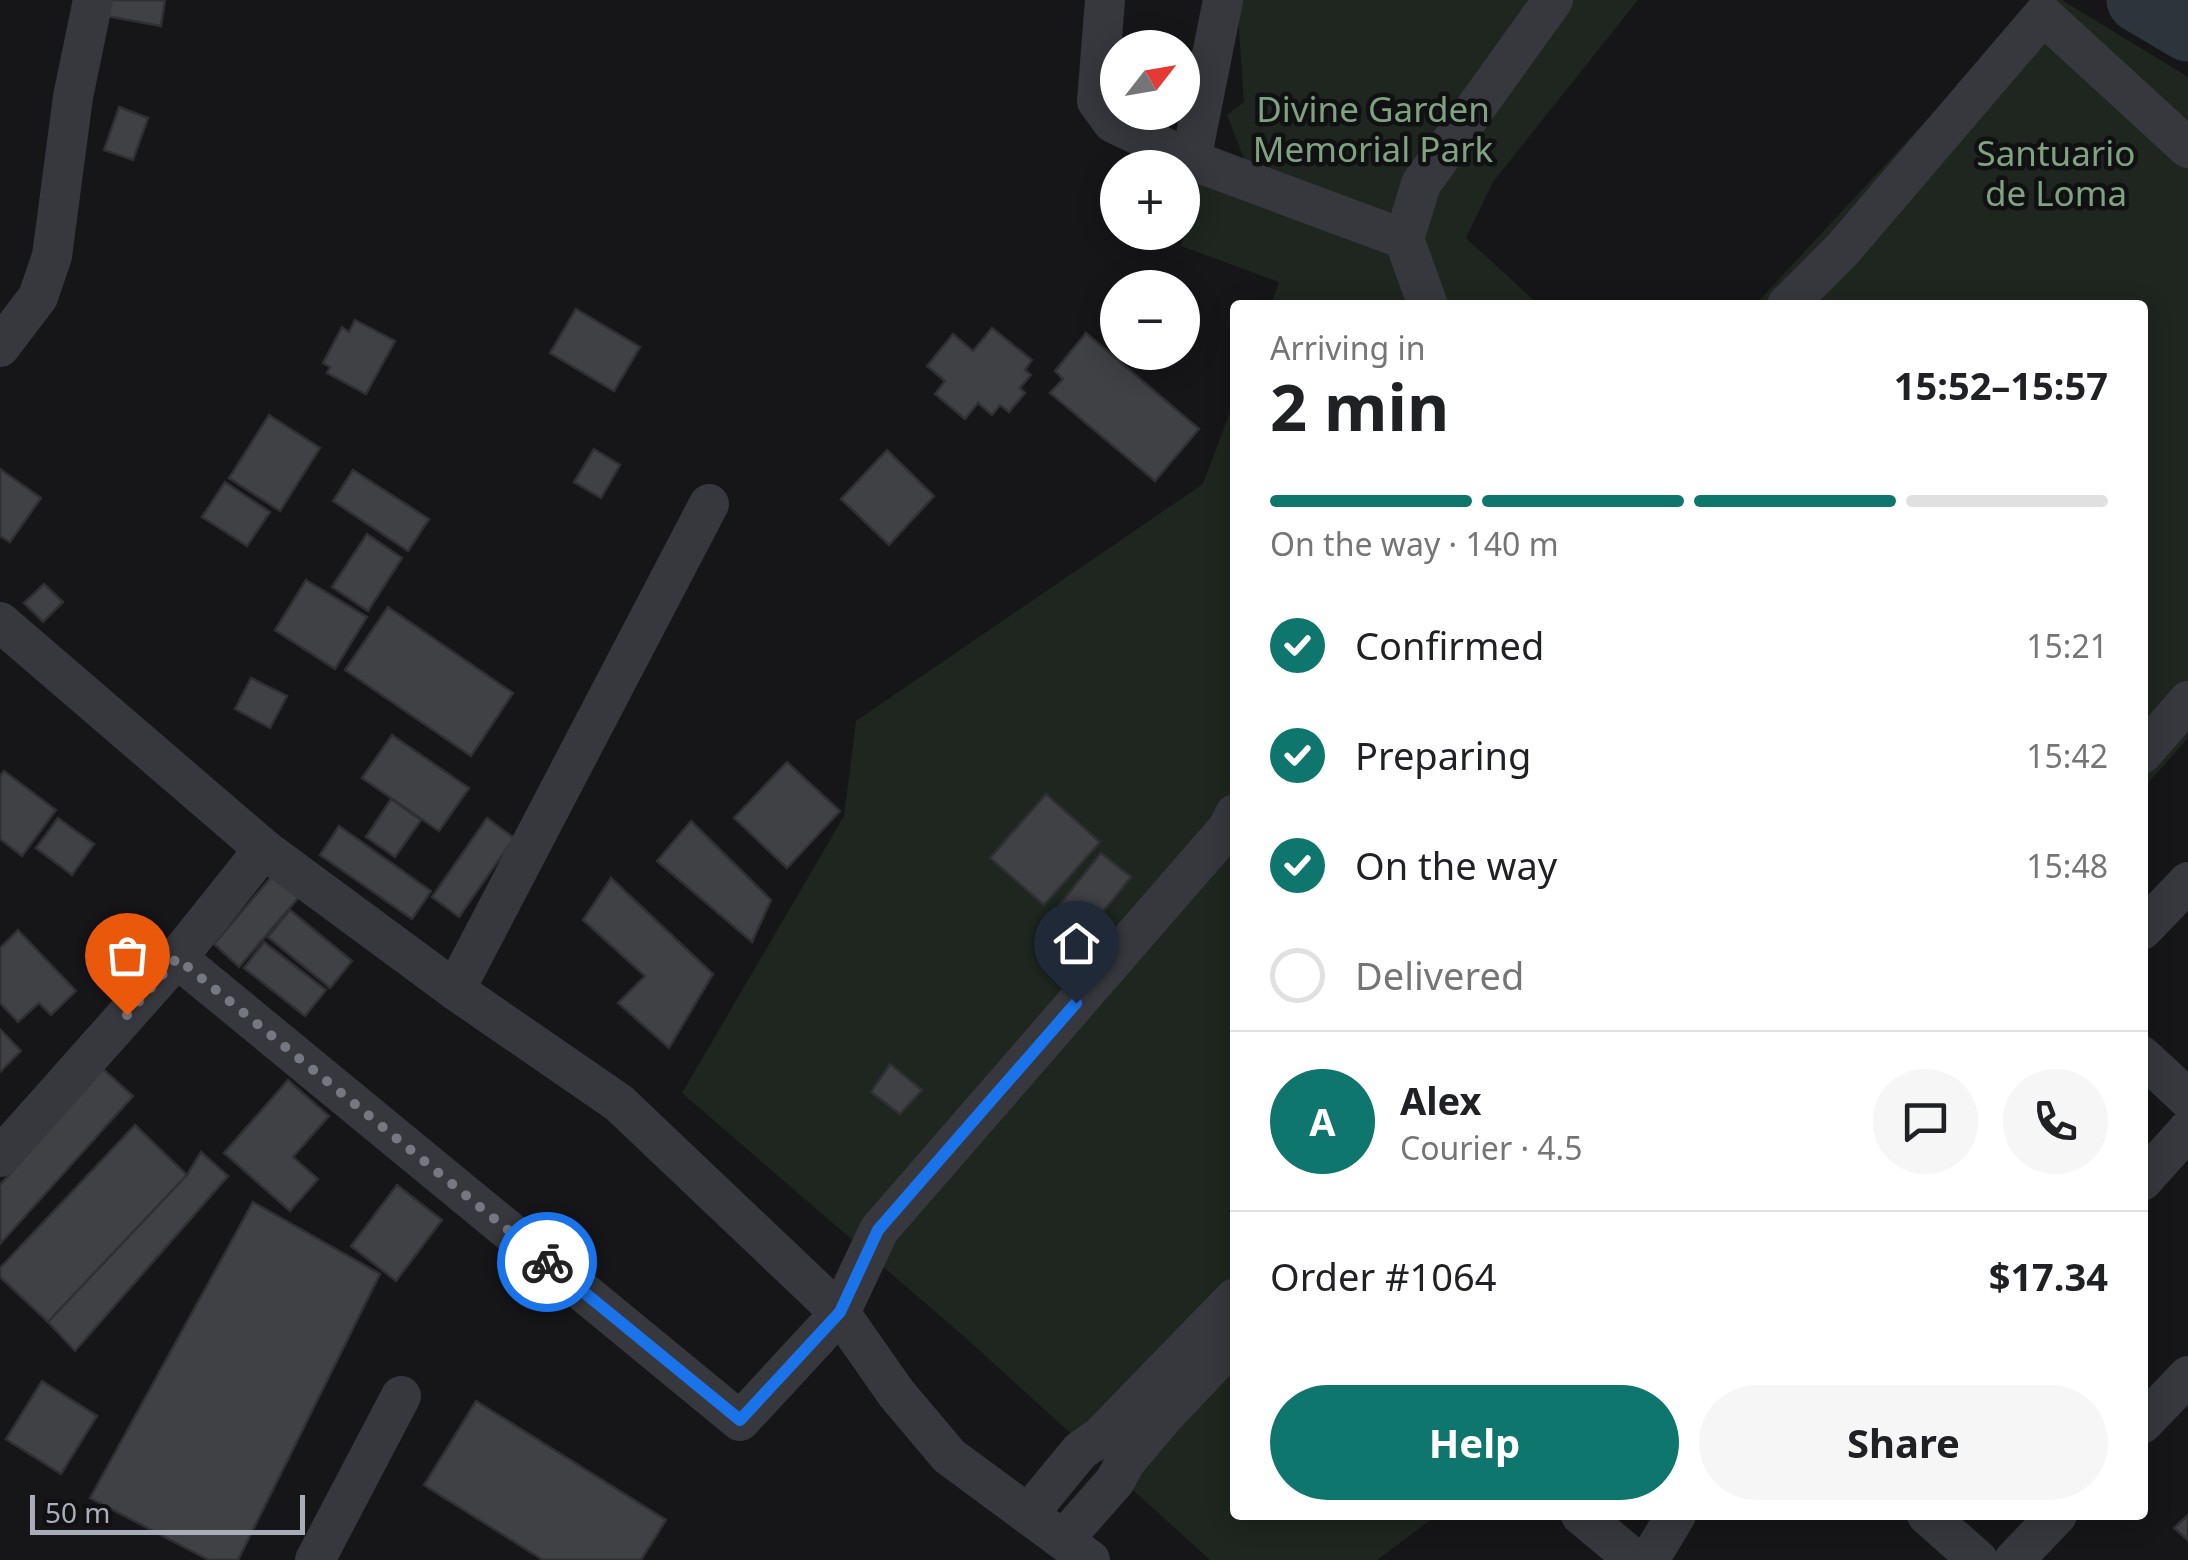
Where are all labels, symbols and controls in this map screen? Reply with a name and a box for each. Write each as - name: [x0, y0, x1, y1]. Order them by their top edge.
- north arrow: [1100, 30, 1200, 130]
- map controls: [1100, 30, 1200, 370]
- park label: Divine Garden Memorial Park: [1253, 85, 1494, 172]
- park label: Santuario de Loma: [1976, 129, 2136, 216]
- button: +: [1100, 150, 1200, 250]
- button: −: [1100, 270, 1200, 370]
- text: Arriving in: [1270, 326, 1425, 369]
- text: 15:52–15:57: [1894, 359, 2108, 411]
- text: 2 min: [1270, 362, 1449, 450]
- text: On the way · 140 m: [1270, 522, 1559, 565]
- icon: check: [1270, 618, 1325, 673]
- text: Confirmed: [1355, 619, 1544, 671]
- text: 15:21: [2026, 624, 2108, 667]
- icon: check: [1270, 728, 1325, 783]
- text: Preparing: [1355, 729, 1531, 781]
- text: 15:42: [2026, 734, 2108, 777]
- icon: check: [1270, 838, 1325, 893]
- text: On the way: [1355, 839, 1557, 891]
- text: 15:48: [2026, 844, 2108, 887]
- pin: [1034, 901, 1119, 1004]
- pin: [85, 913, 170, 1016]
- icon: home: [1049, 916, 1104, 971]
- icon: bag: [100, 928, 155, 983]
- text: Delivered: [1355, 949, 1524, 1001]
- button: chat: [1873, 1069, 1978, 1174]
- button: phone: [2003, 1069, 2108, 1174]
- text: Alex: [1400, 1074, 1482, 1126]
- text: A: [1309, 1095, 1336, 1147]
- text: Courier · 4.5: [1400, 1126, 1583, 1169]
- courier: [497, 1212, 597, 1312]
- icon: bike: [520, 1235, 575, 1290]
- text: Order #1064: [1270, 1250, 1496, 1302]
- text: $17.34: [1989, 1250, 2108, 1302]
- button: Help: [1270, 1385, 1679, 1500]
- button: Share: [1699, 1385, 2108, 1500]
- scale bar: [30, 1490, 305, 1534]
- text: 50 m: [45, 1493, 111, 1531]

